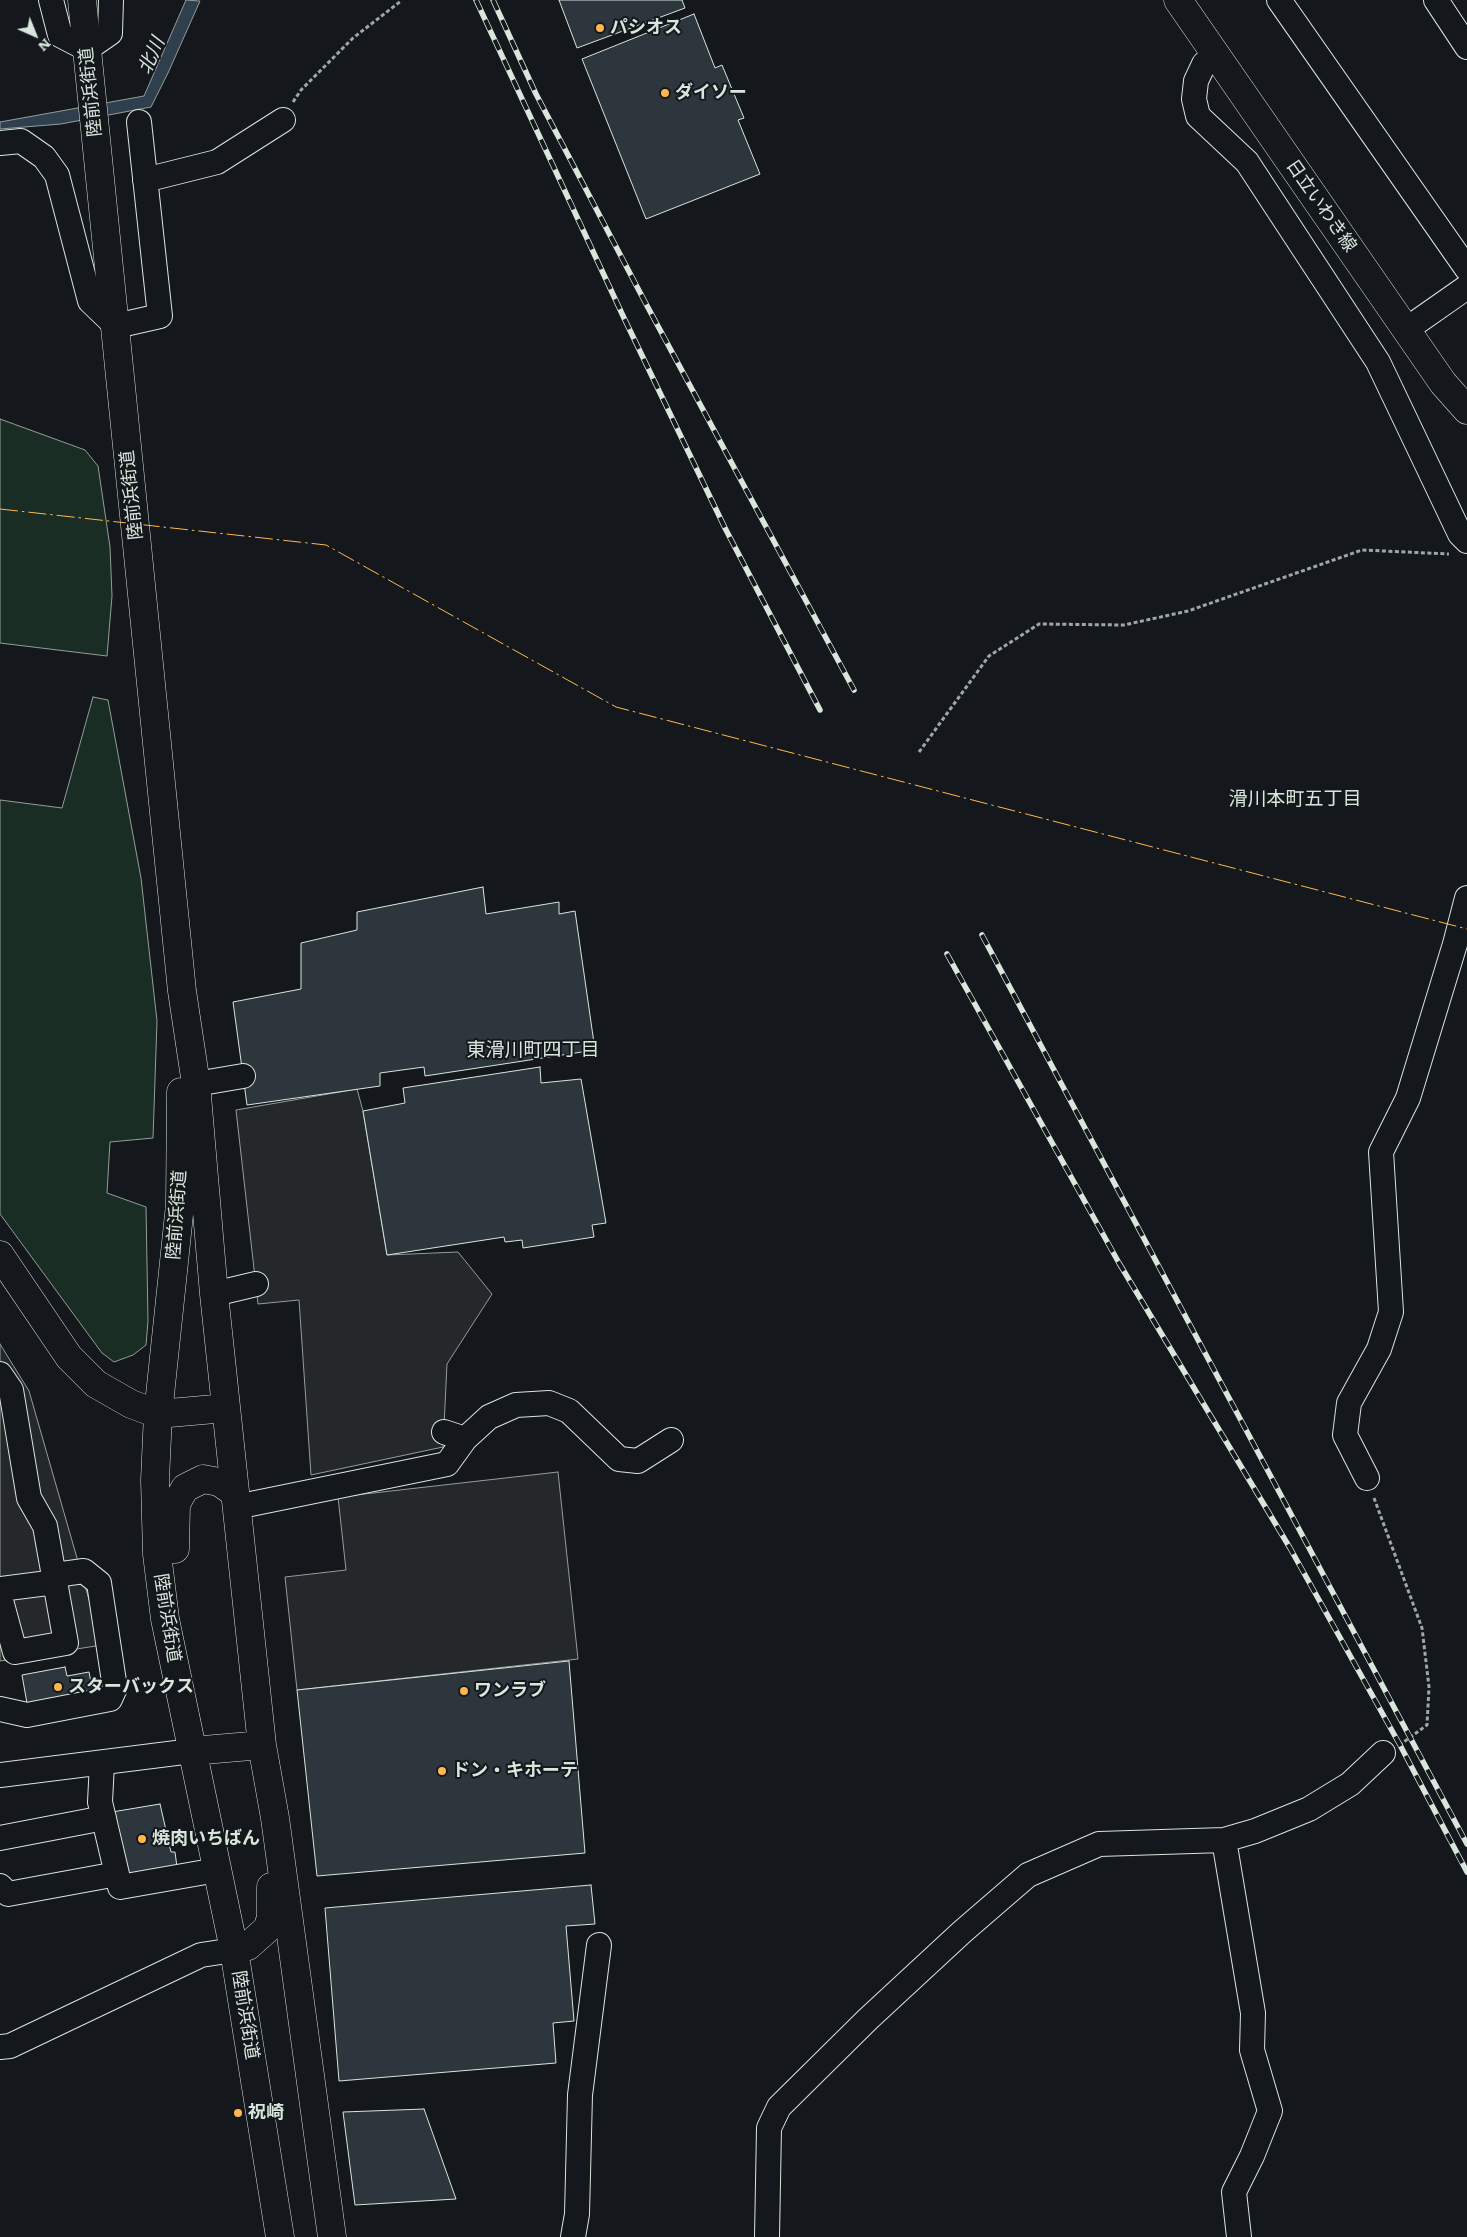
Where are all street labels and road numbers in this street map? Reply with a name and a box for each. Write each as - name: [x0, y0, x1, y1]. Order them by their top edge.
- street label: 陸前浜街道: [76, 46, 106, 138]
- street label: 日立いわき線: [1281, 156, 1361, 256]
- street label: 陸前浜街道: [117, 449, 147, 541]
- street label: 陸前浜街道: [163, 1169, 191, 1261]
- street label: 陸前浜街道: [149, 1572, 185, 1664]
- street label: 陸前浜街道: [227, 1969, 263, 2061]

